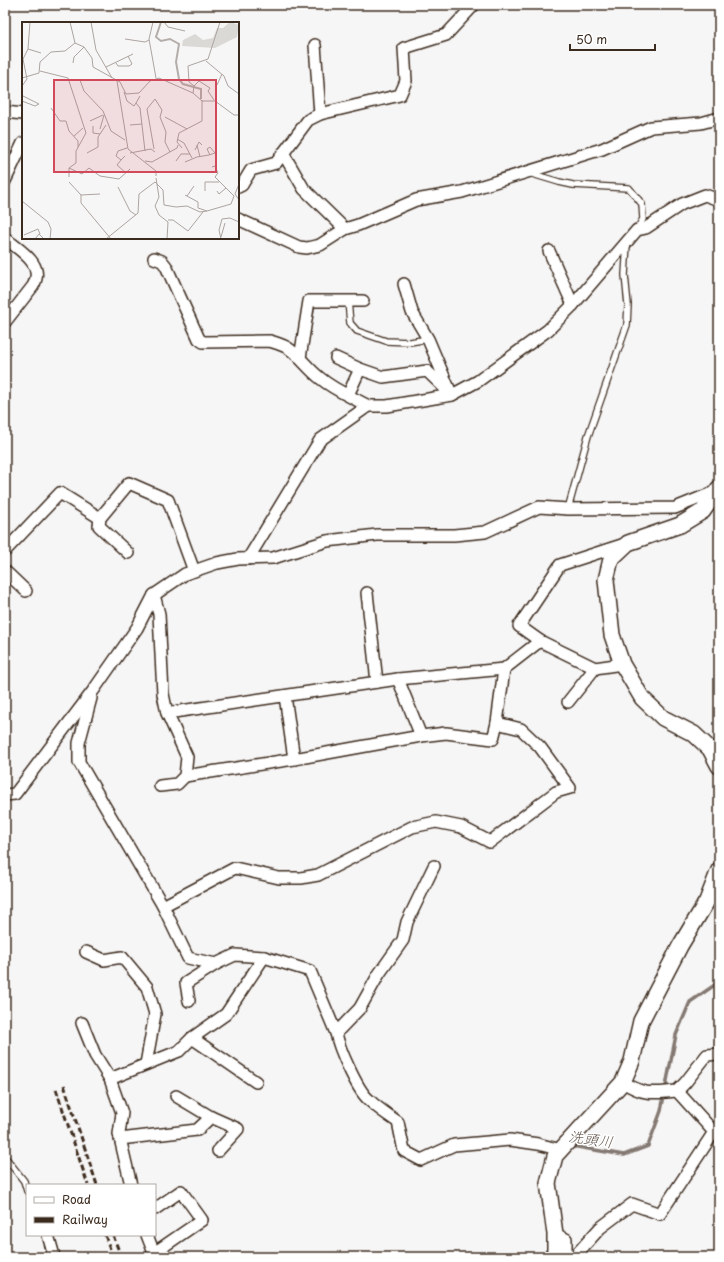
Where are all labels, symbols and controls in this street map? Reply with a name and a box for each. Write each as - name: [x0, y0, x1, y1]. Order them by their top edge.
- inset map: [22, 22, 239, 239]
- scale bar: [570, 26, 655, 52]
- text: 50 m: [576, 30, 607, 48]
- water label: 洗頭川: [567, 1123, 615, 1153]
- legend: [26, 1184, 156, 1236]
- text: Road: [62, 1190, 91, 1208]
- text: Railway: [62, 1210, 108, 1228]

